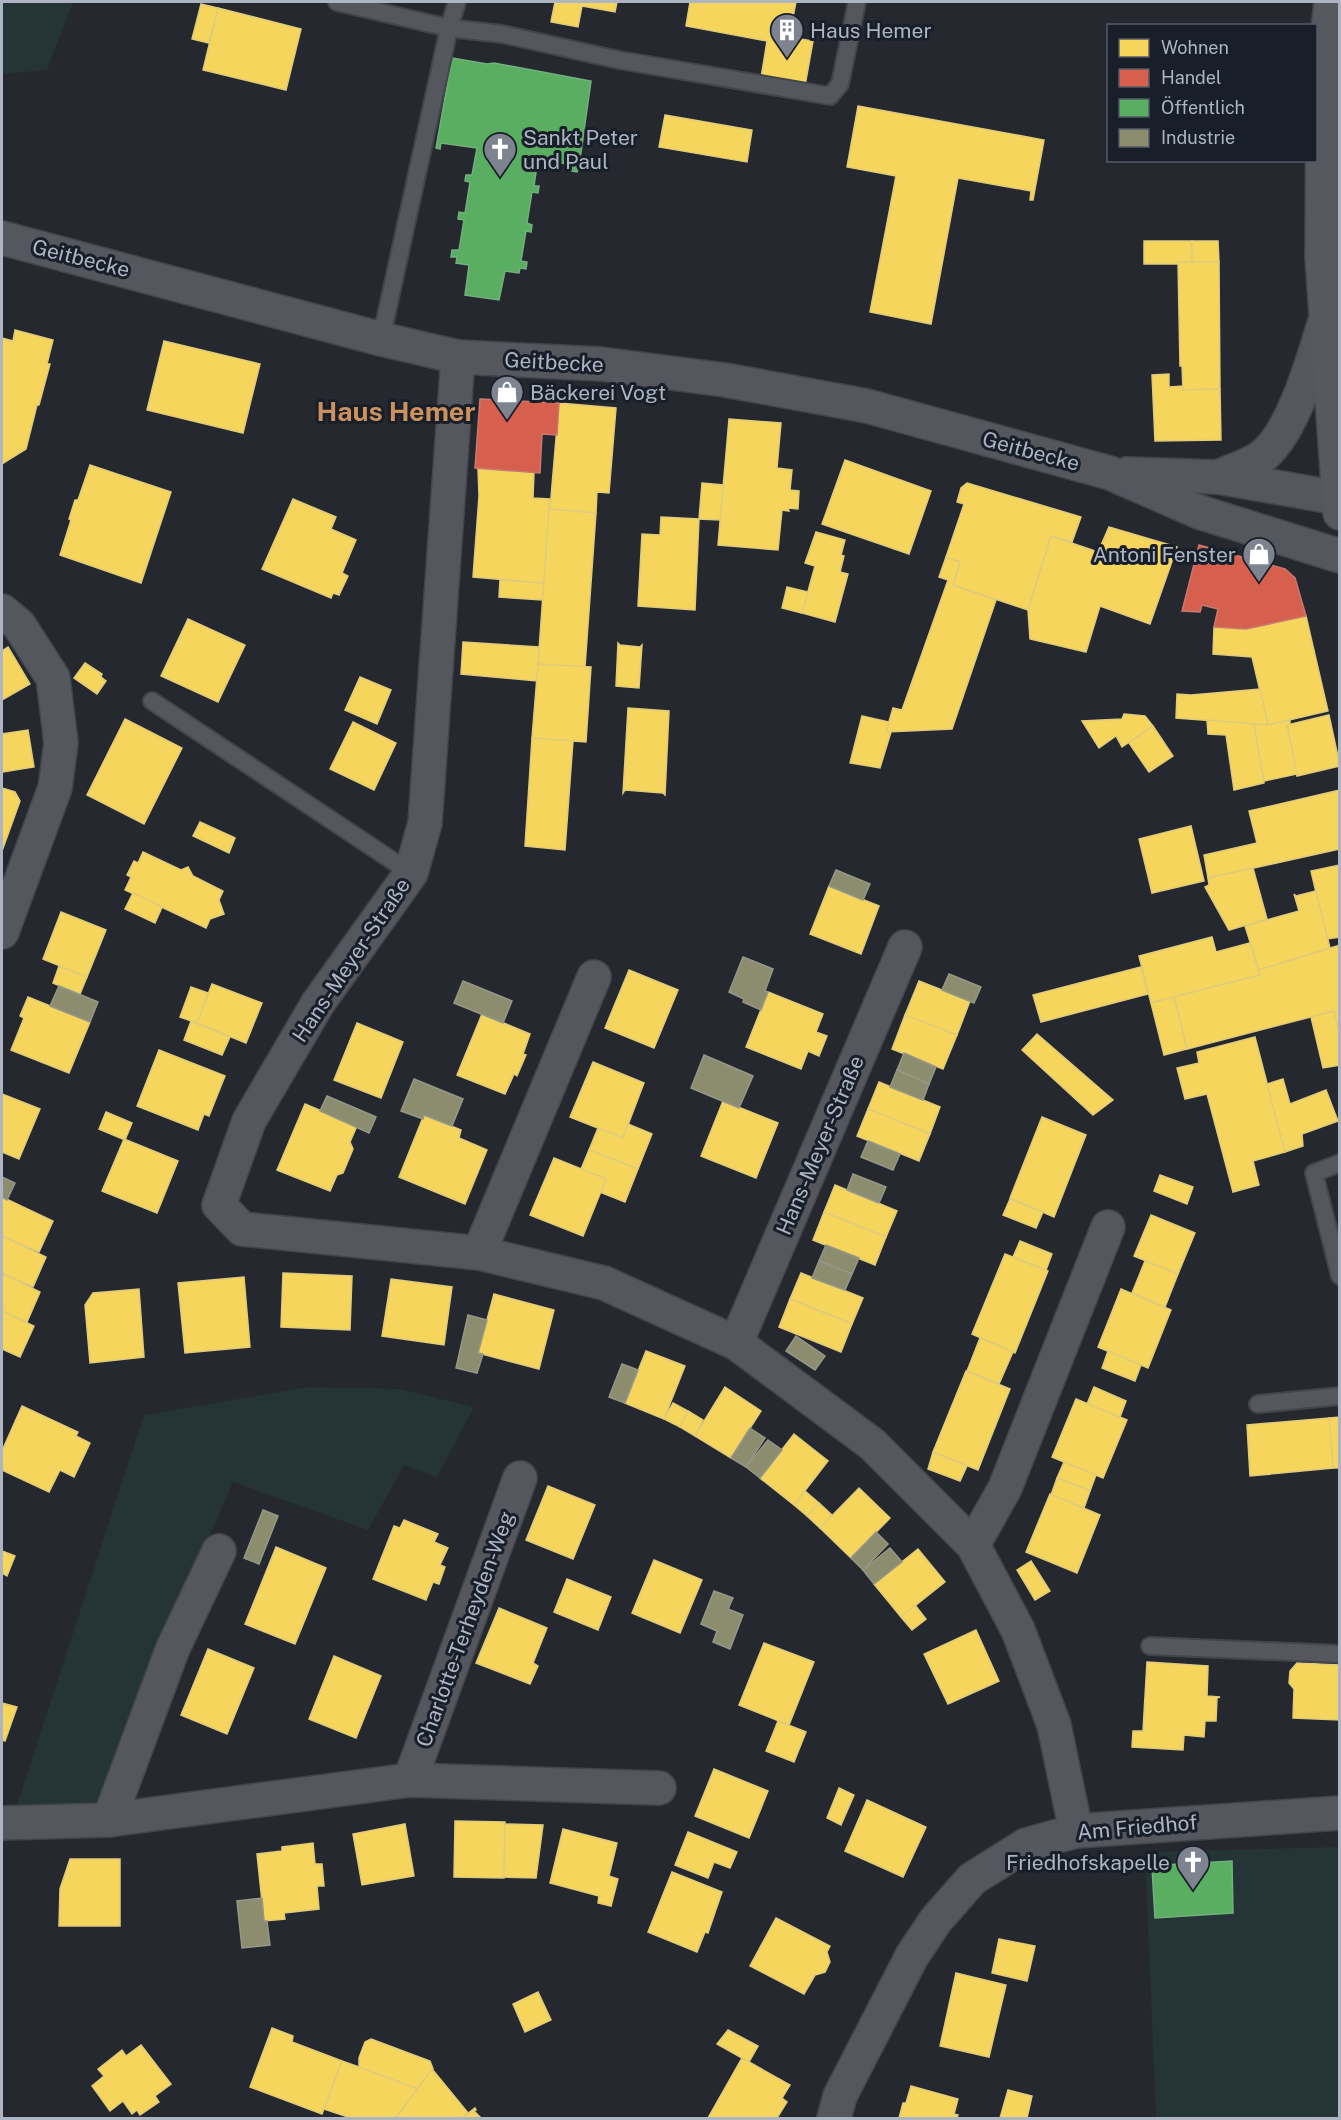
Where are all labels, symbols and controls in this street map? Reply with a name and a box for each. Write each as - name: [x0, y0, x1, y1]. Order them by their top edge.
- building icon: Haus Hemer: [769, 12, 805, 59]
- place label: Haus Hemer: [810, 18, 932, 43]
- legend: [1107, 24, 1317, 162]
- text: Wohnen: [1161, 37, 1229, 58]
- text: Handel: [1161, 67, 1221, 88]
- text: Öffentlich: [1161, 96, 1245, 118]
- place label: Sankt Peter und Paul: [523, 125, 638, 174]
- text: Industrie: [1161, 127, 1235, 148]
- church icon: Sankt Peter und Paul: [482, 131, 518, 178]
- street label: Geitbecke: [30, 234, 132, 282]
- street label: Geitbecke: [504, 347, 604, 377]
- shop icon: Bäckerei Vogt: [489, 374, 525, 421]
- place label: Bäckerei Vogt: [530, 380, 666, 405]
- district label: Haus Hemer: [316, 395, 476, 427]
- street label: Geitbecke: [980, 426, 1082, 476]
- shop icon: Antoni Fenster: [1241, 536, 1277, 583]
- place label: Antoni Fenster: [1093, 542, 1236, 567]
- street label: Hans-Meyer-Straße: [287, 873, 415, 1047]
- street label: Hans-Meyer-Straße: [771, 1052, 869, 1238]
- street label: Charlotte-Terheyden-Weg: [411, 1508, 519, 1750]
- street label: Am Friedhof: [1076, 1809, 1198, 1845]
- church icon: Friedhofskapelle: [1175, 1844, 1211, 1891]
- place label: Friedhofskapelle: [1006, 1850, 1170, 1875]

